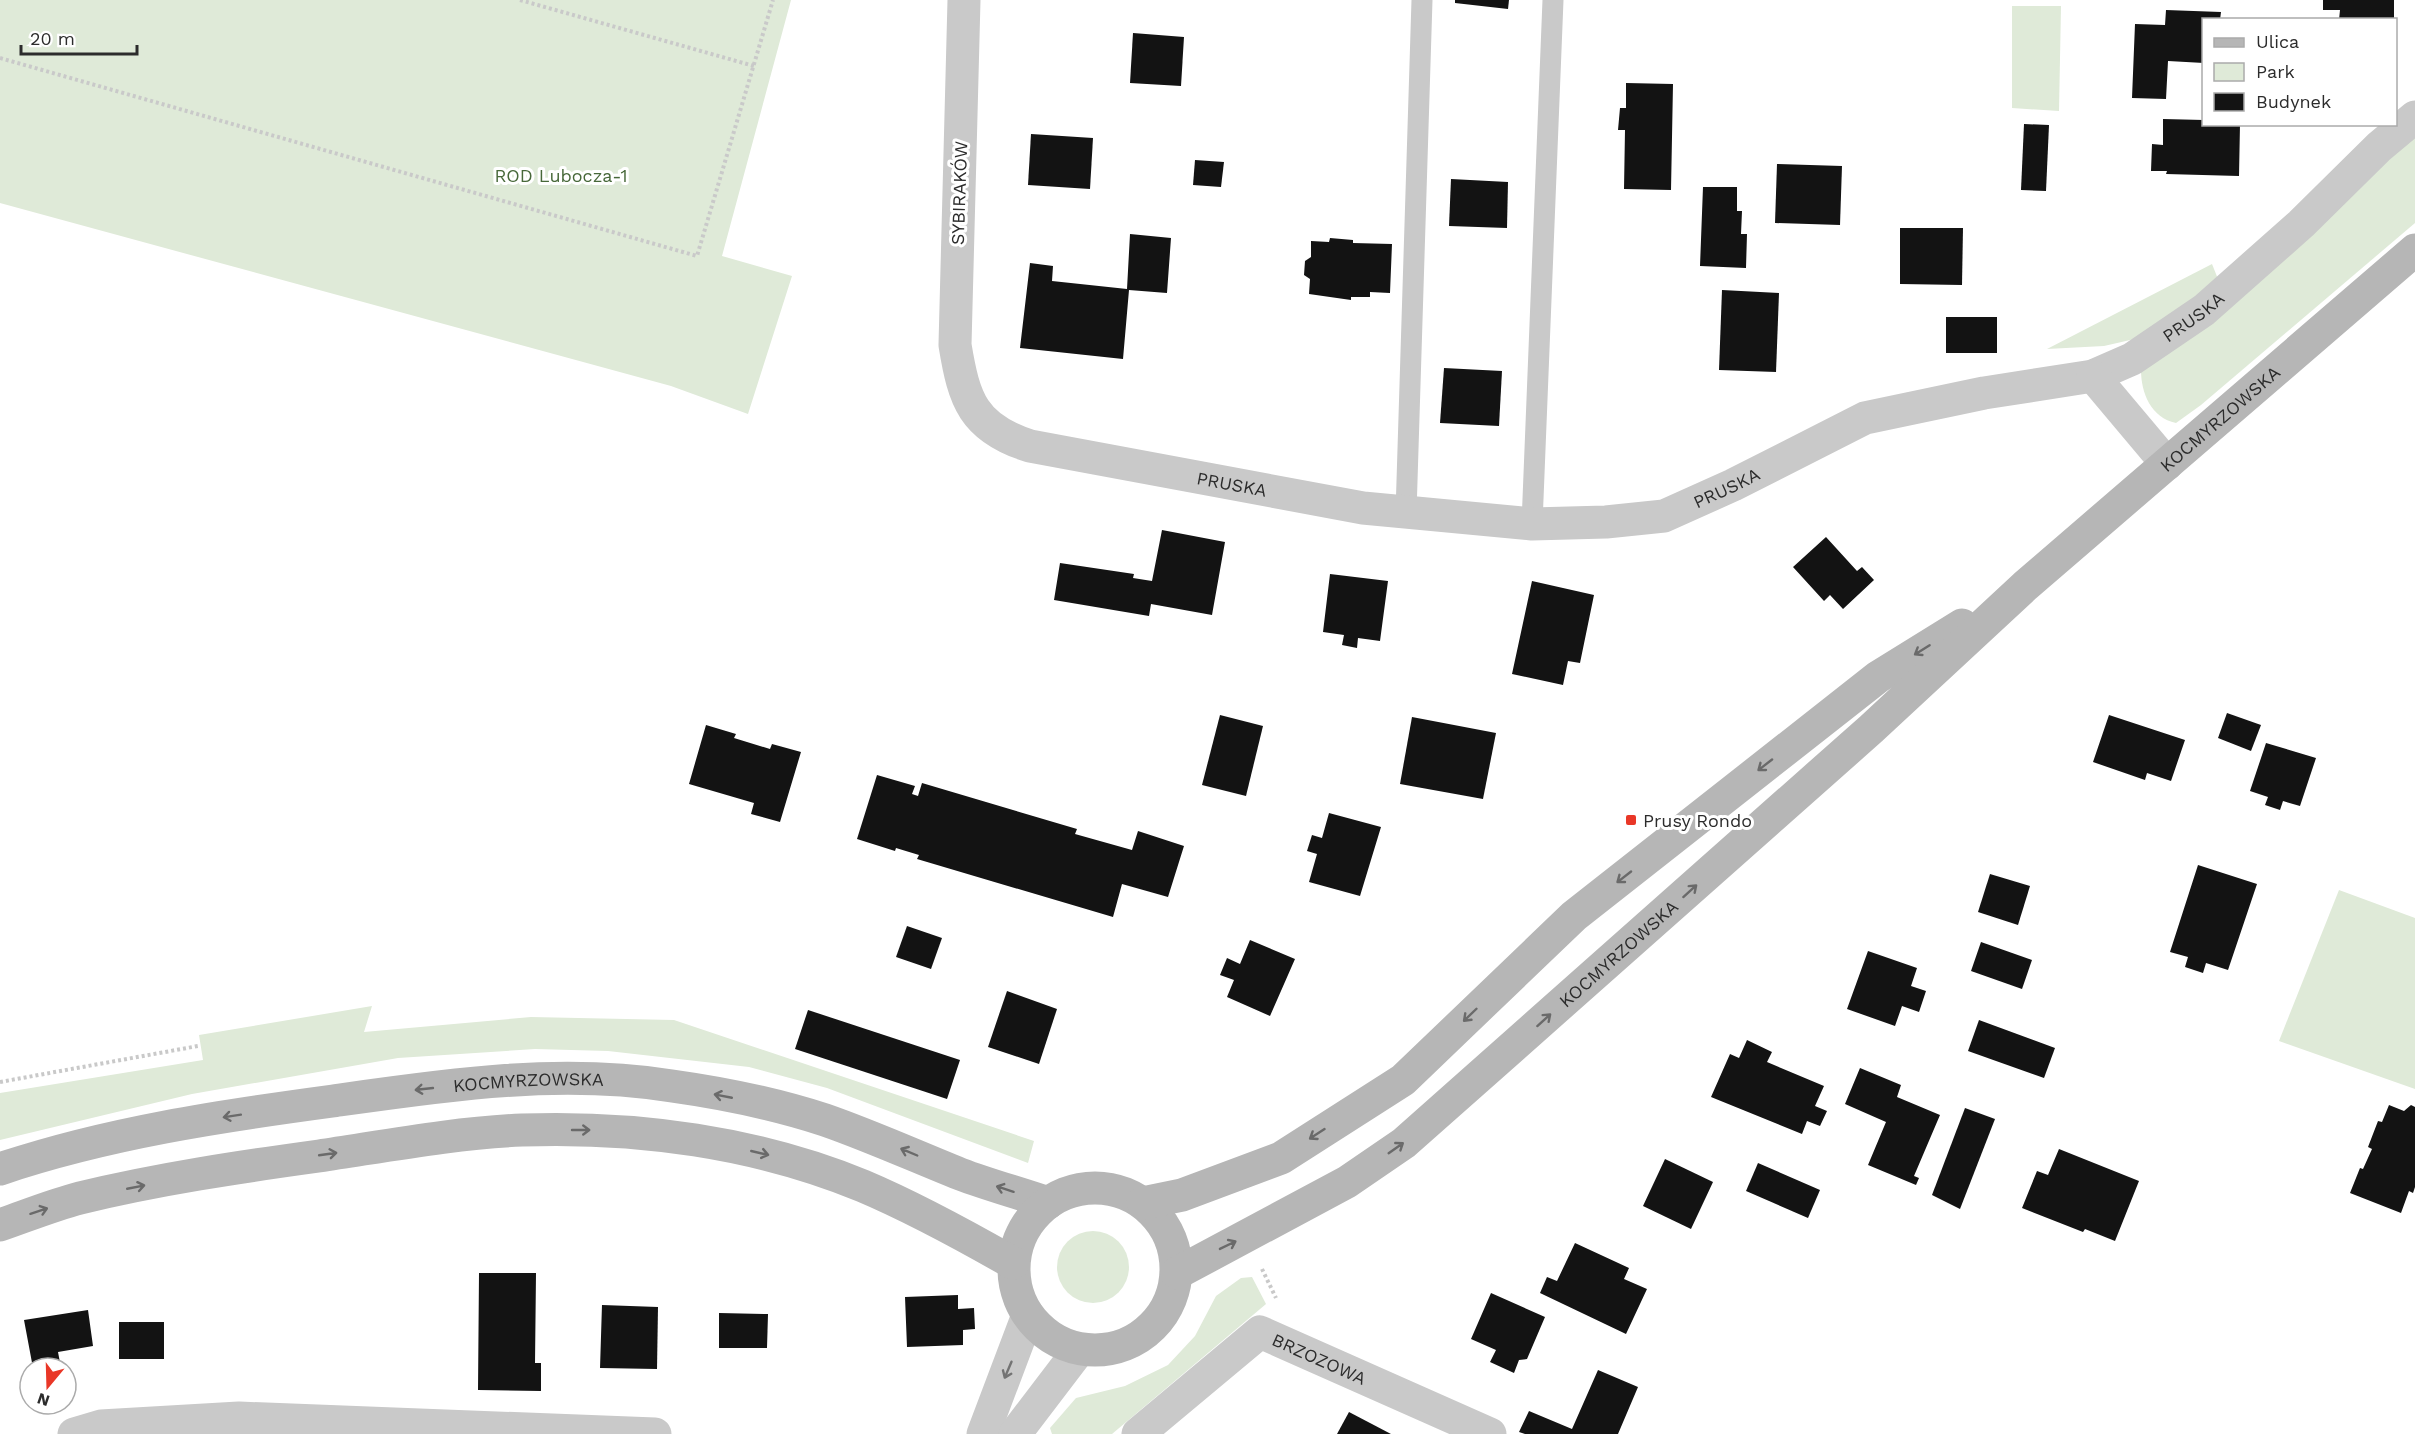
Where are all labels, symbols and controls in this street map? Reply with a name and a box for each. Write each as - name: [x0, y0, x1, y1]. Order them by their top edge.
- scale bar: [21, 18, 136, 56]
- legend: [2202, 18, 2397, 126]
- text: 20 m: [30, 28, 75, 49]
- text: Ulica: [2256, 31, 2299, 52]
- text: Park: [2256, 61, 2295, 82]
- text: Budynek: [2256, 91, 2331, 112]
- street label: SYBIRAKÓW: [947, 141, 971, 245]
- park label: ROD Lubocza-1: [494, 165, 628, 186]
- street label: PRUSKA: [2158, 287, 2228, 346]
- street label: KOCMYRZOWSKA: [2155, 361, 2284, 476]
- street label: PRUSKA: [1690, 463, 1763, 512]
- street label: PRUSKA: [1195, 467, 1269, 500]
- one-way arrow: [1914, 645, 1931, 657]
- one-way arrow: [1757, 759, 1773, 772]
- place label: Prusy Rondo: [1643, 810, 1752, 831]
- marker: Prusy Rondo: [1624, 813, 1638, 827]
- one-way arrow: [1616, 870, 1632, 883]
- one-way arrow: [1682, 884, 1697, 898]
- street label: KOCMYRZOWSKA: [1555, 895, 1682, 1011]
- one-way arrow: [1463, 1008, 1478, 1022]
- one-way arrow: [1536, 1013, 1551, 1027]
- street label: KOCMYRZOWSKA: [452, 1068, 604, 1096]
- one-way arrow: [415, 1083, 435, 1094]
- one-way arrow: [713, 1090, 733, 1101]
- one-way arrow: [222, 1111, 242, 1122]
- one-way arrow: [570, 1124, 590, 1136]
- one-way arrow: [1309, 1128, 1326, 1141]
- one-way arrow: [1388, 1142, 1404, 1154]
- one-way arrow: [900, 1146, 918, 1157]
- one-way arrow: [750, 1148, 769, 1160]
- one-way arrow: [318, 1149, 338, 1160]
- one-way arrow: [126, 1181, 145, 1192]
- one-way arrow: [996, 1183, 1015, 1194]
- one-way arrow: [29, 1205, 48, 1216]
- one-way arrow: [1218, 1239, 1236, 1250]
- street label: BRZOZOWA: [1269, 1328, 1370, 1388]
- north arrow: [18, 1356, 78, 1416]
- one-way arrow: [1002, 1360, 1013, 1378]
- text: N: [35, 1389, 52, 1411]

